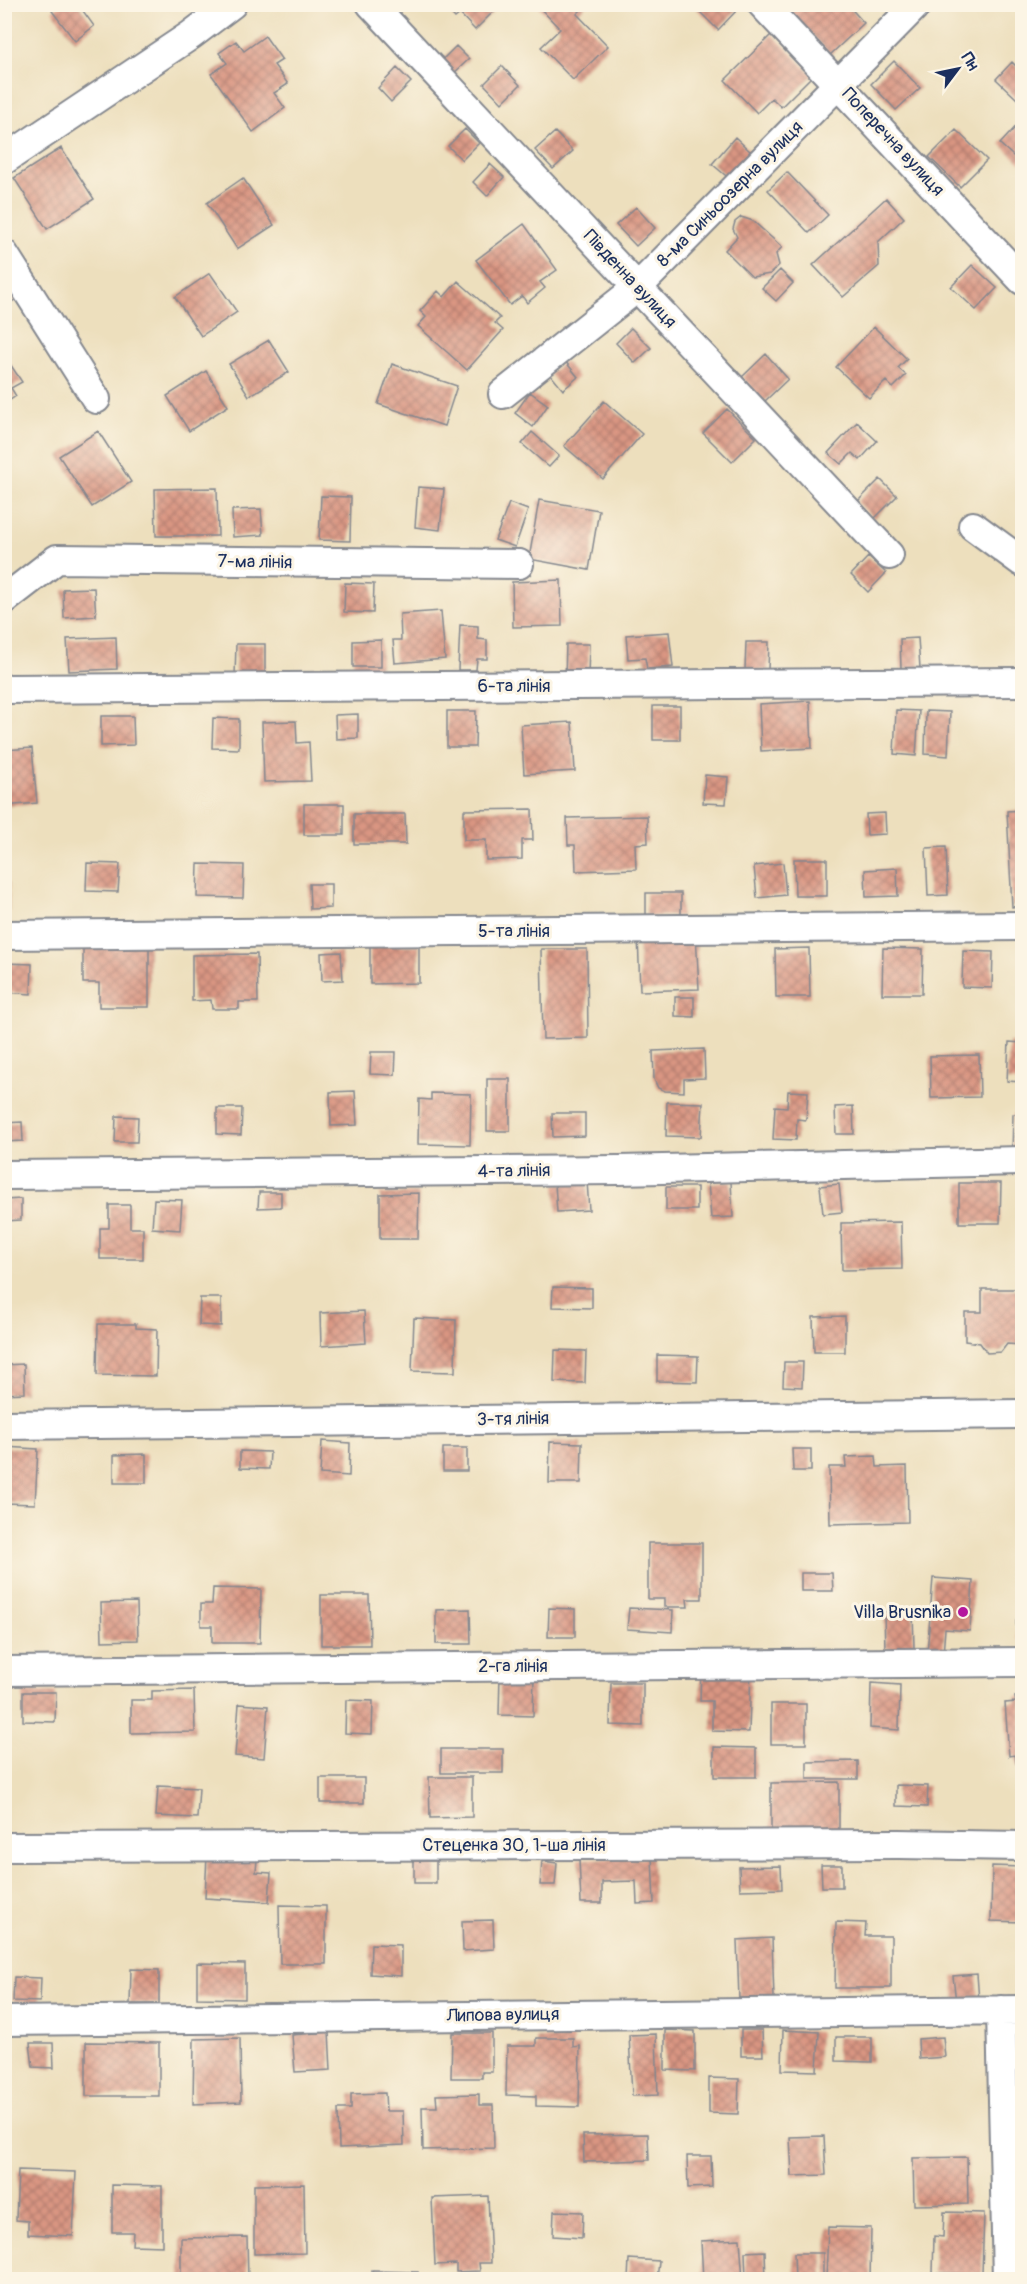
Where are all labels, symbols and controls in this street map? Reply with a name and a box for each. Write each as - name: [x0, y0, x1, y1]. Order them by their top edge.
- north arrow: [928, 39, 988, 99]
- text: Пн: [957, 49, 983, 74]
- street label: Поперечна вулиця: [837, 83, 949, 201]
- street label: 8-ма Синьоозерна вулиця: [652, 116, 808, 272]
- street label: Південна вулиця: [578, 225, 682, 333]
- street label: 7-ма лінія: [217, 550, 293, 574]
- street label: 6-та лінія: [478, 675, 550, 698]
- street label: 5-та лінія: [478, 920, 550, 943]
- street label: 4-та лінія: [477, 1159, 551, 1183]
- street label: 3-тя лінія: [477, 1407, 549, 1431]
- place label: Villa Brusnika: [853, 1601, 951, 1624]
- marker: Villa Brusnika: [956, 1605, 970, 1619]
- street label: 2-га лінія: [478, 1655, 548, 1678]
- street label: Стеценка 30, 1-ша лінія: [422, 1834, 606, 1857]
- street label: Липова вулиця: [446, 2003, 559, 2027]

